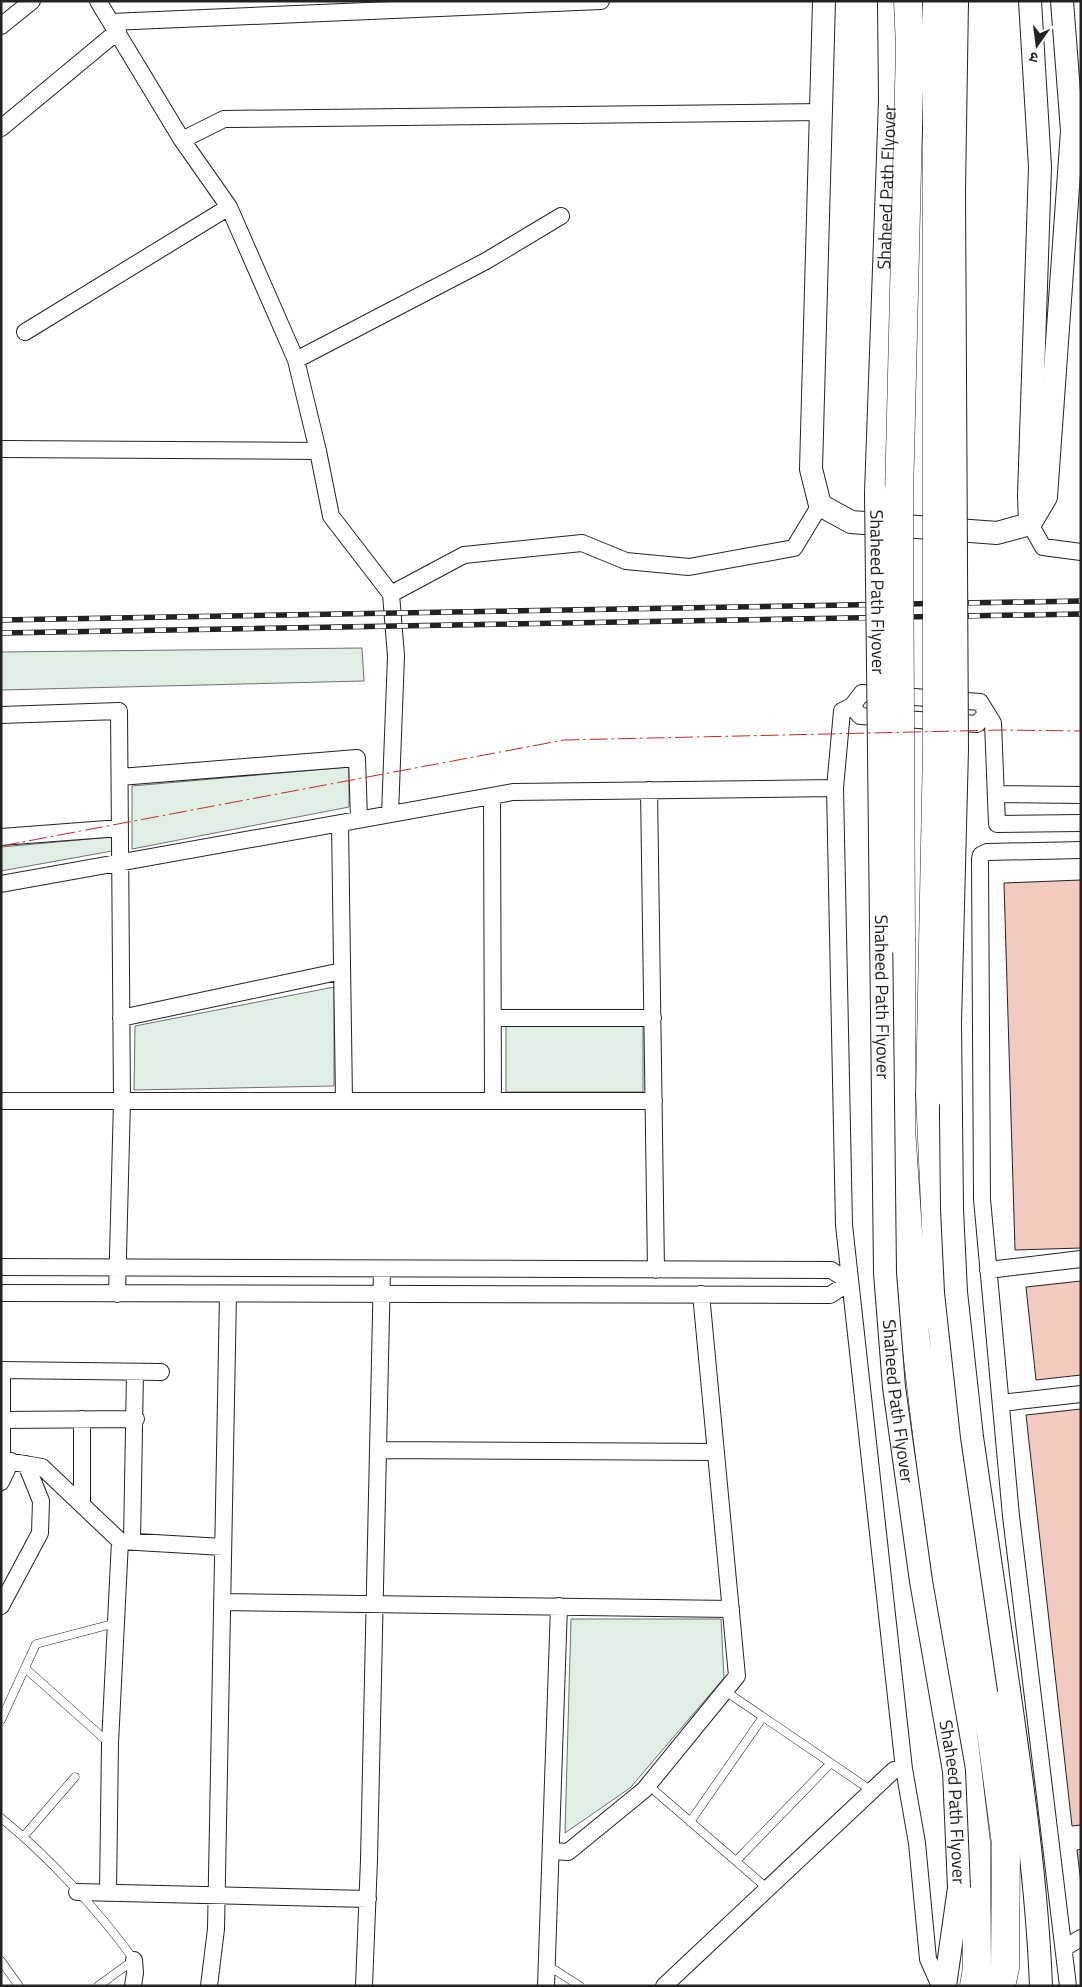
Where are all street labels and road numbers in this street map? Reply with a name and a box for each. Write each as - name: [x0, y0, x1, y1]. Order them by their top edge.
- street label: Shaheed Path Flyover: [870, 104, 903, 270]
- street label: Shaheed Path Flyover: [863, 509, 892, 675]
- street label: Shaheed Path Flyover: [868, 914, 897, 1080]
- street label: Shaheed Path Flyover: [876, 1318, 921, 1485]
- street label: Shaheed Path Flyover: [932, 1718, 973, 1885]

